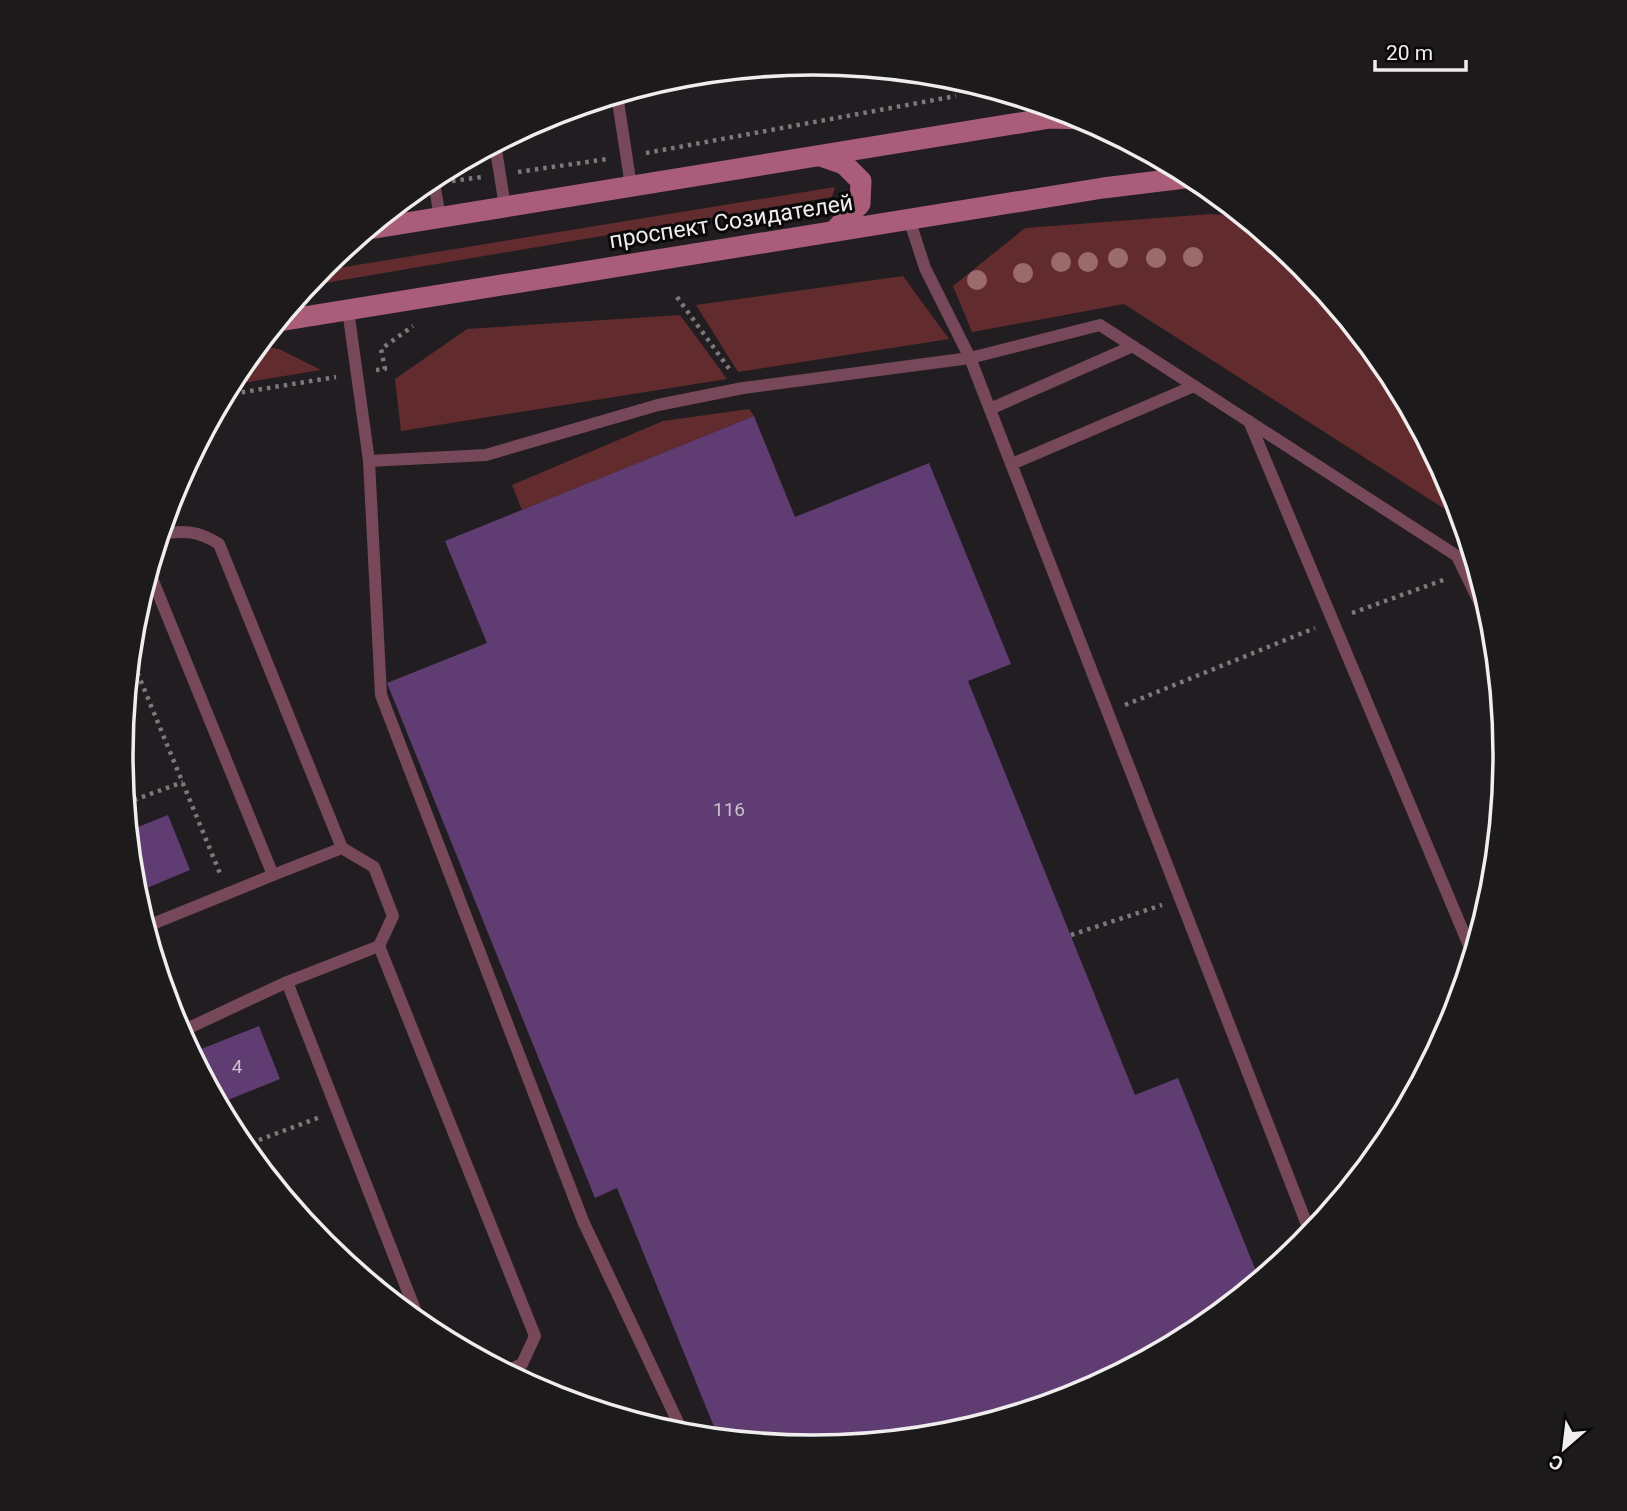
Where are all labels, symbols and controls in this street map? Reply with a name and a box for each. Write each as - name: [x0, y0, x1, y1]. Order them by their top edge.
- scale bar: [1375, 28, 1466, 72]
- text: 20 m: [1386, 41, 1433, 65]
- street label: проспект Созидателей: [607, 189, 855, 254]
- house number: 116: [713, 798, 745, 821]
- house number: 4: [232, 1055, 243, 1078]
- north arrow: [1529, 1413, 1599, 1483]
- text: С: [1545, 1449, 1567, 1476]

